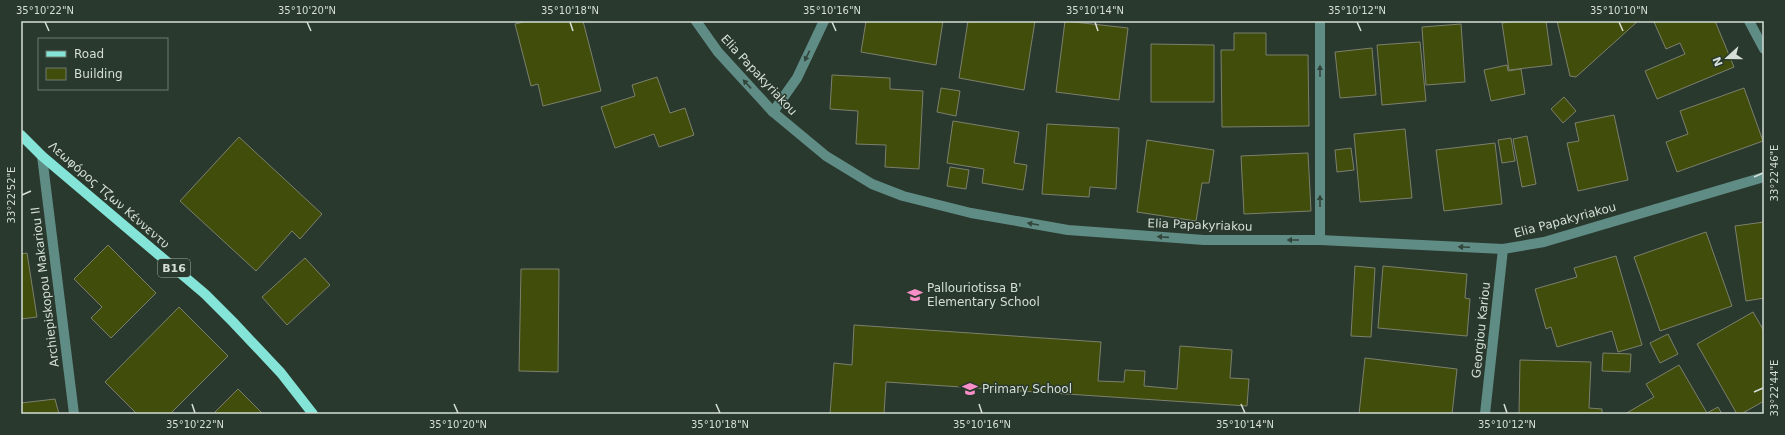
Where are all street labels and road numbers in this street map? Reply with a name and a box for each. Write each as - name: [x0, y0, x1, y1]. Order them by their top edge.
- street label: Elia Papakyriakou: [718, 32, 800, 118]
- street label: Λεωφόρος Τζων Κέννεντυ: [46, 139, 172, 251]
- street label: Elia Papakyriakou: [1512, 200, 1618, 240]
- street label: Archiepiskopou Makariou II: [28, 206, 62, 368]
- street label: Elia Papakyriakou: [1147, 216, 1253, 234]
- road number: B16: [158, 259, 190, 277]
- street label: Georgiou Kariou: [1469, 281, 1493, 379]

